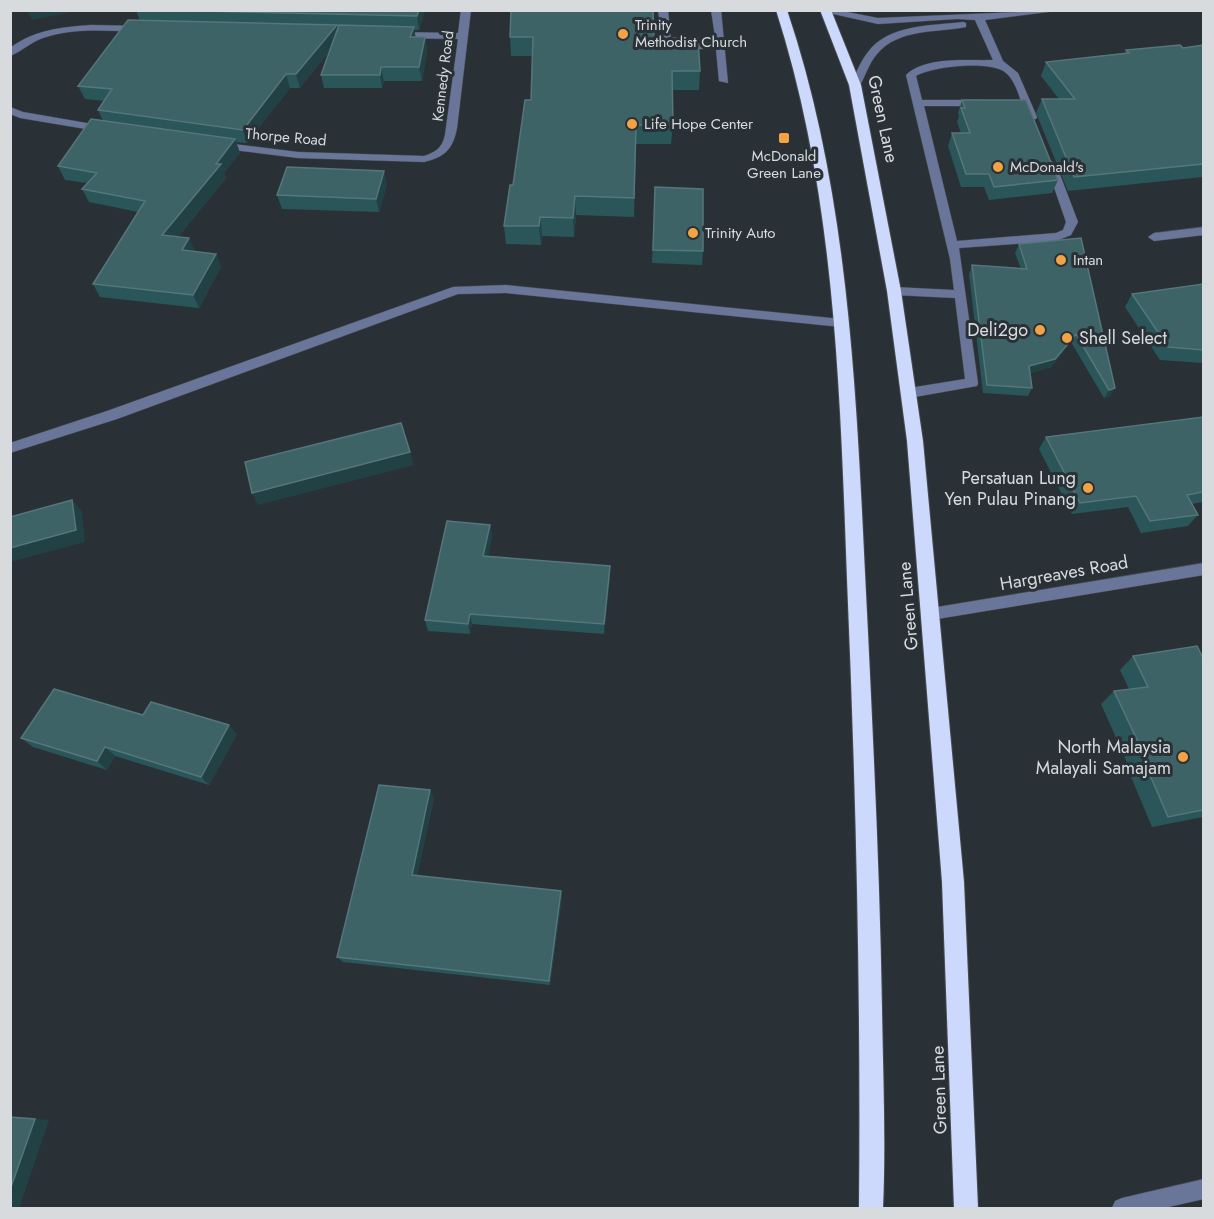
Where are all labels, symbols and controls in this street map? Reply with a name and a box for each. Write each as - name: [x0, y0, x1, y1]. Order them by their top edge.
- place label: Trinity Methodist Church: [635, 14, 747, 53]
- marker: Trinity Methodist Church: [616, 27, 630, 41]
- street label: Kennedy Road: [427, 29, 459, 123]
- street label: Green Lane: [861, 73, 905, 165]
- place label: Life Hope Center: [644, 113, 754, 135]
- marker: Life Hope Center: [625, 117, 639, 131]
- street label: Thorpe Road: [245, 122, 327, 152]
- marker: McDonald Green Lane: [777, 131, 791, 145]
- place label: McDonald Green Lane: [747, 145, 821, 184]
- place label: McDonald's: [1010, 156, 1084, 178]
- marker: McDonald's: [991, 160, 1005, 174]
- place label: Trinity Auto: [705, 222, 776, 244]
- marker: Trinity Auto: [686, 226, 700, 240]
- place label: Intan: [1073, 249, 1103, 271]
- marker: Intan: [1054, 253, 1068, 267]
- place label: Deli2go: [967, 317, 1028, 343]
- marker: Deli2go: [1033, 323, 1047, 337]
- place label: Shell Select: [1079, 325, 1167, 351]
- marker: Shell Select: [1060, 331, 1074, 345]
- place label: Persatuan Lung Yen Pulau Pinang: [945, 465, 1076, 512]
- marker: Persatuan Lung Yen Pulau Pinang: [1081, 481, 1095, 495]
- street label: Hargreaves Road: [998, 549, 1130, 597]
- street label: Green Lane: [891, 561, 925, 651]
- place label: North Malaysia Malayali Samajam: [1036, 734, 1171, 781]
- marker: North Malaysia Malayali Samajam: [1176, 750, 1190, 764]
- street label: Green Lane: [924, 1045, 954, 1135]

